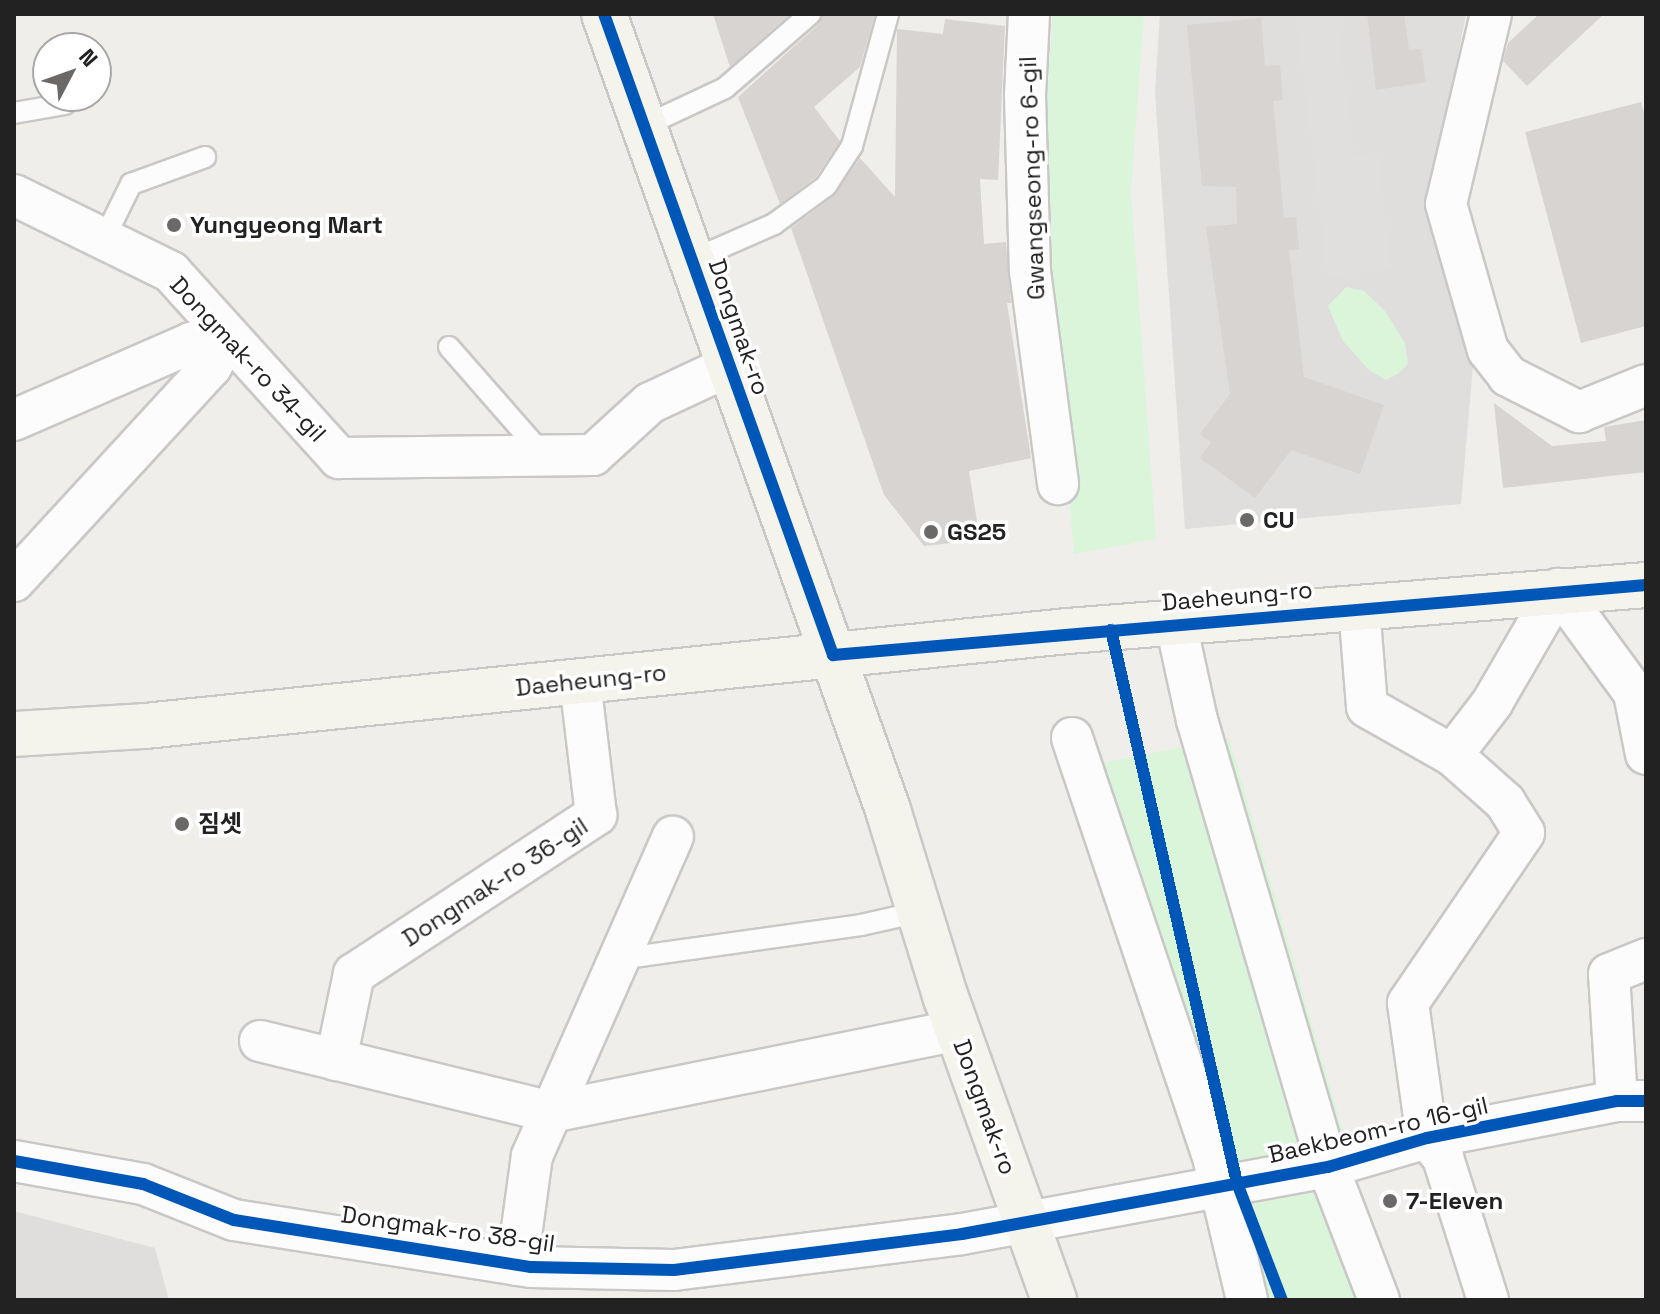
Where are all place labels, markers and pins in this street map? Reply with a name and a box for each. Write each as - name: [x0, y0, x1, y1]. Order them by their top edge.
- place label: Yungyeong Mart: [190, 211, 383, 239]
- marker: Yungyeong Mart: [165, 216, 183, 234]
- place label: CU: [1263, 506, 1295, 534]
- marker: CU: [1238, 511, 1256, 529]
- place label: GS25: [947, 518, 1006, 546]
- marker: GS25: [922, 523, 940, 541]
- place label: 짐셋: [198, 810, 242, 838]
- marker: 짐셋: [173, 815, 191, 833]
- place label: 7-Eleven: [1406, 1187, 1503, 1215]
- marker: 7-Eleven: [1381, 1192, 1399, 1210]

